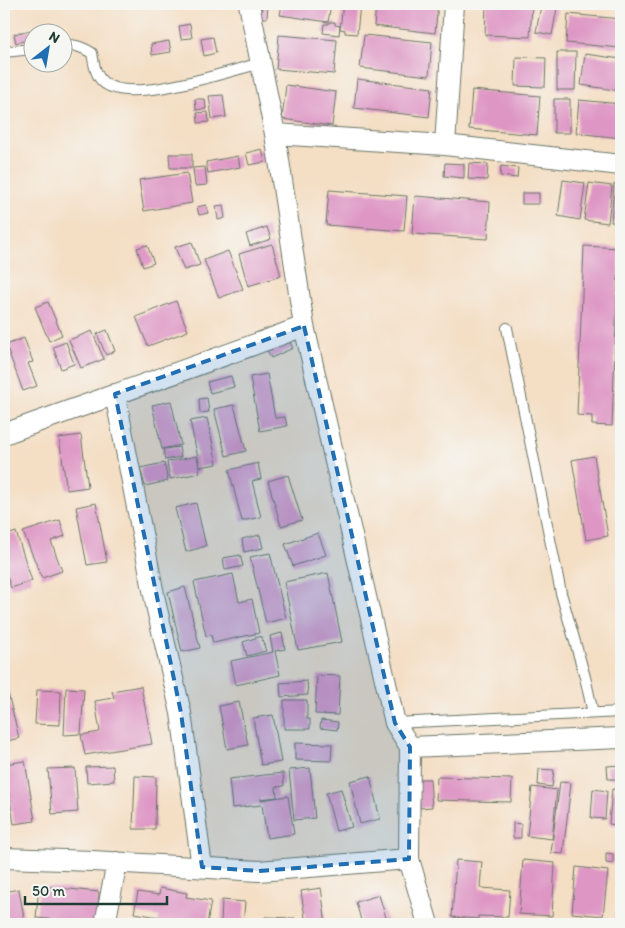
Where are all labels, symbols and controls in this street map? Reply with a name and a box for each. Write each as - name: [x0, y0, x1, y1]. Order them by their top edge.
- north arrow: [22, 22, 72, 72]
- text: N: [46, 28, 63, 47]
- scale bar: [25, 873, 168, 905]
- text: 50 m: [32, 882, 65, 900]

